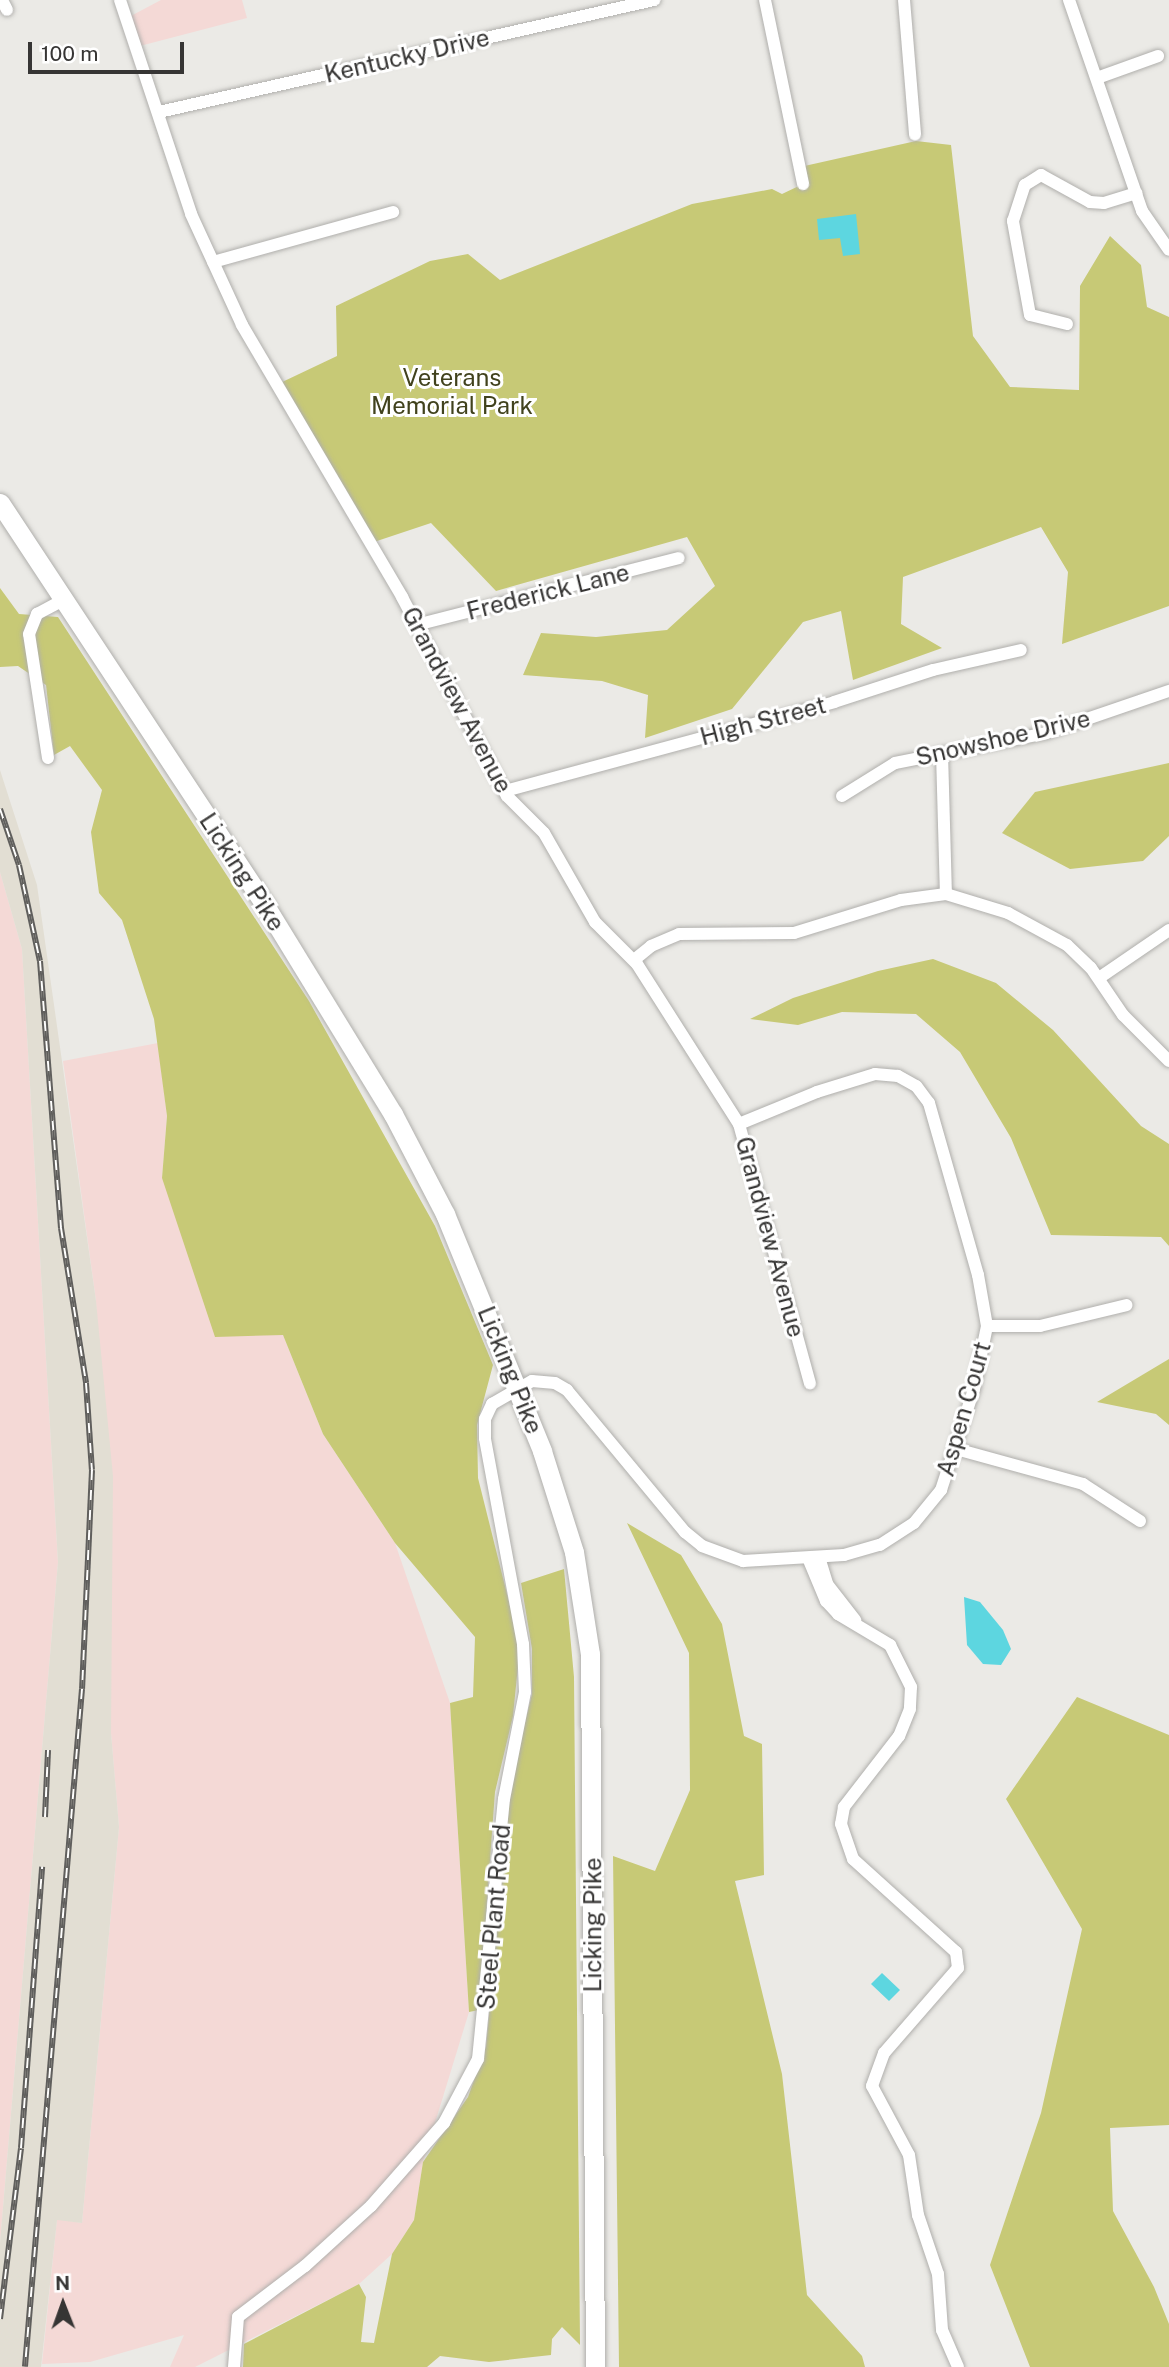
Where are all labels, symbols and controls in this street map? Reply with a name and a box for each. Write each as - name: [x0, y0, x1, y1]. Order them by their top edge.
- street label: Kentucky Drive: [322, 23, 492, 89]
- scale bar: [32, 28, 187, 72]
- text: 100 m: [41, 41, 98, 66]
- park label: Veterans Memorial Park: [371, 364, 533, 420]
- street label: Frederick Lane: [464, 558, 632, 626]
- street label: Grandview Avenue: [396, 602, 518, 798]
- street label: High Street: [697, 690, 829, 752]
- street label: Snowshoe Drive: [913, 704, 1093, 772]
- street label: Licking Pike: [193, 808, 291, 936]
- street label: Grandview Avenue: [729, 1134, 811, 1340]
- street label: Licking Pike: [471, 1302, 549, 1438]
- street label: Aspen Court: [931, 1338, 997, 1480]
- street label: Steel Plant Road: [472, 1823, 516, 2011]
- street label: Licking Pike: [579, 1858, 607, 1992]
- north arrow: [28, 2269, 98, 2339]
- text: N: [55, 2272, 70, 2294]

